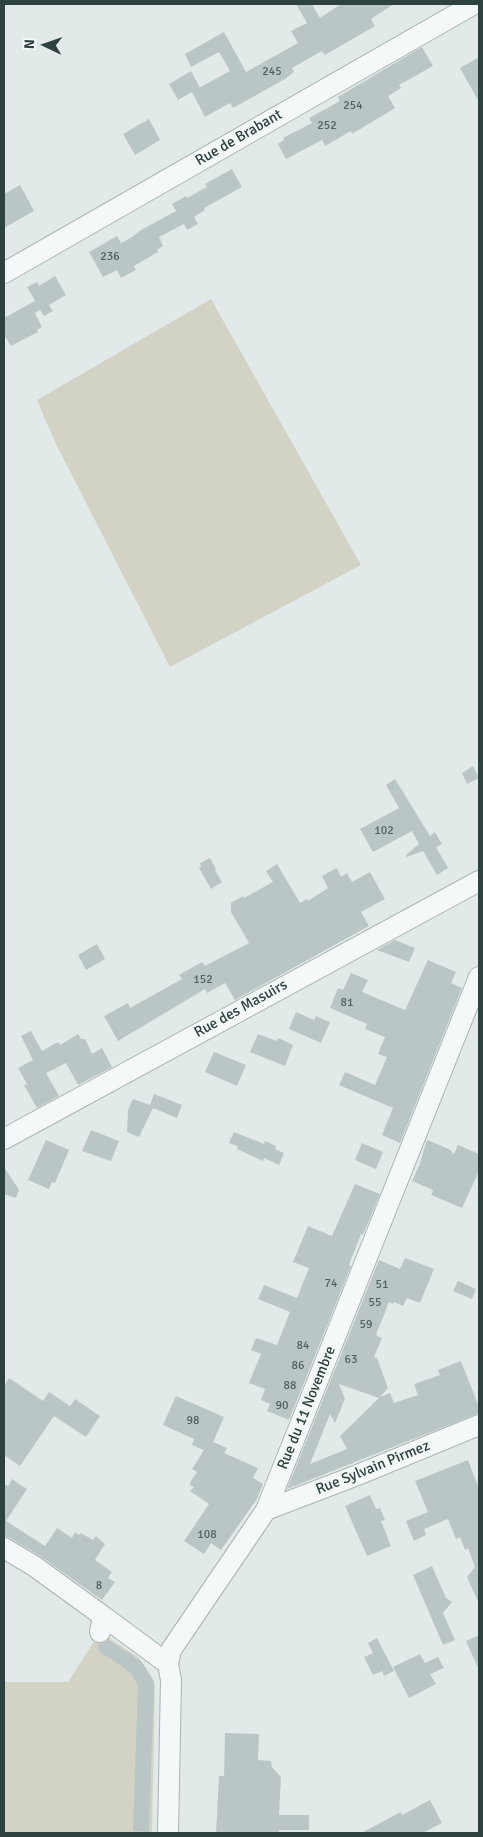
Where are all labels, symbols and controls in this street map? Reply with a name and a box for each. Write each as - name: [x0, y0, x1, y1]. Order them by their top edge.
- north arrow: [20, 20, 70, 70]
- text: N: [21, 39, 38, 50]
- house number: 245: [262, 65, 282, 79]
- house number: 254: [343, 99, 363, 113]
- street label: Rue de Brabant: [192, 106, 286, 170]
- house number: 252: [317, 119, 337, 133]
- house number: 236: [100, 250, 120, 264]
- house number: 102: [374, 824, 394, 838]
- house number: 152: [193, 973, 213, 987]
- street label: Rue des Masuirs: [191, 976, 291, 1042]
- house number: 81: [341, 996, 353, 1010]
- house number: 74: [325, 1277, 337, 1291]
- house number: 51: [376, 1278, 388, 1292]
- house number: 55: [369, 1296, 381, 1310]
- house number: 59: [360, 1318, 372, 1332]
- house number: 84: [297, 1339, 309, 1353]
- street label: Rue du 11 Novembre: [274, 1344, 340, 1472]
- house number: 63: [345, 1353, 357, 1367]
- house number: 86: [292, 1359, 304, 1373]
- house number: 88: [284, 1379, 296, 1393]
- house number: 90: [276, 1399, 288, 1413]
- house number: 98: [187, 1414, 199, 1428]
- street label: Rue Sylvain Pirmez: [313, 1437, 433, 1499]
- house number: 108: [197, 1528, 217, 1542]
- house number: 8: [96, 1579, 102, 1593]

